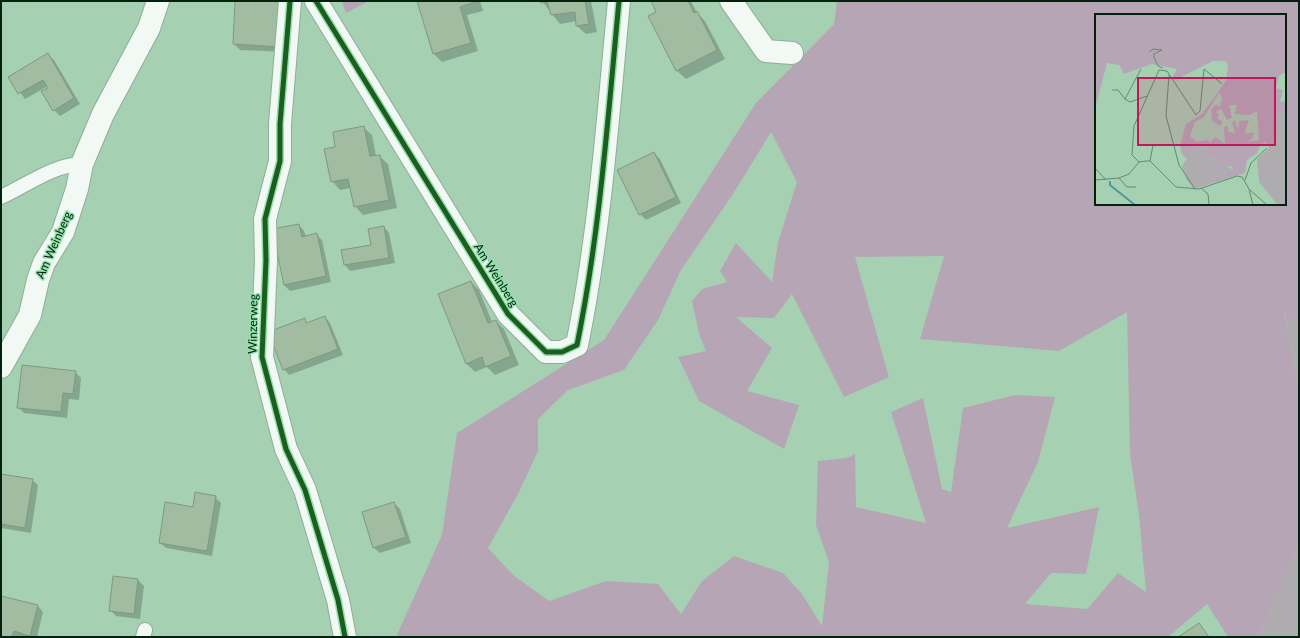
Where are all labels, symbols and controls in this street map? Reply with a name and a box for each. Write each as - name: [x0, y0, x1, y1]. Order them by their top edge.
- inset map: [1095, 14, 1286, 205]
- street label: Am Weinberg: [32, 209, 75, 281]
- street label: Am Weinberg: [471, 240, 522, 309]
- street label: Winzerweg: [244, 294, 261, 354]

